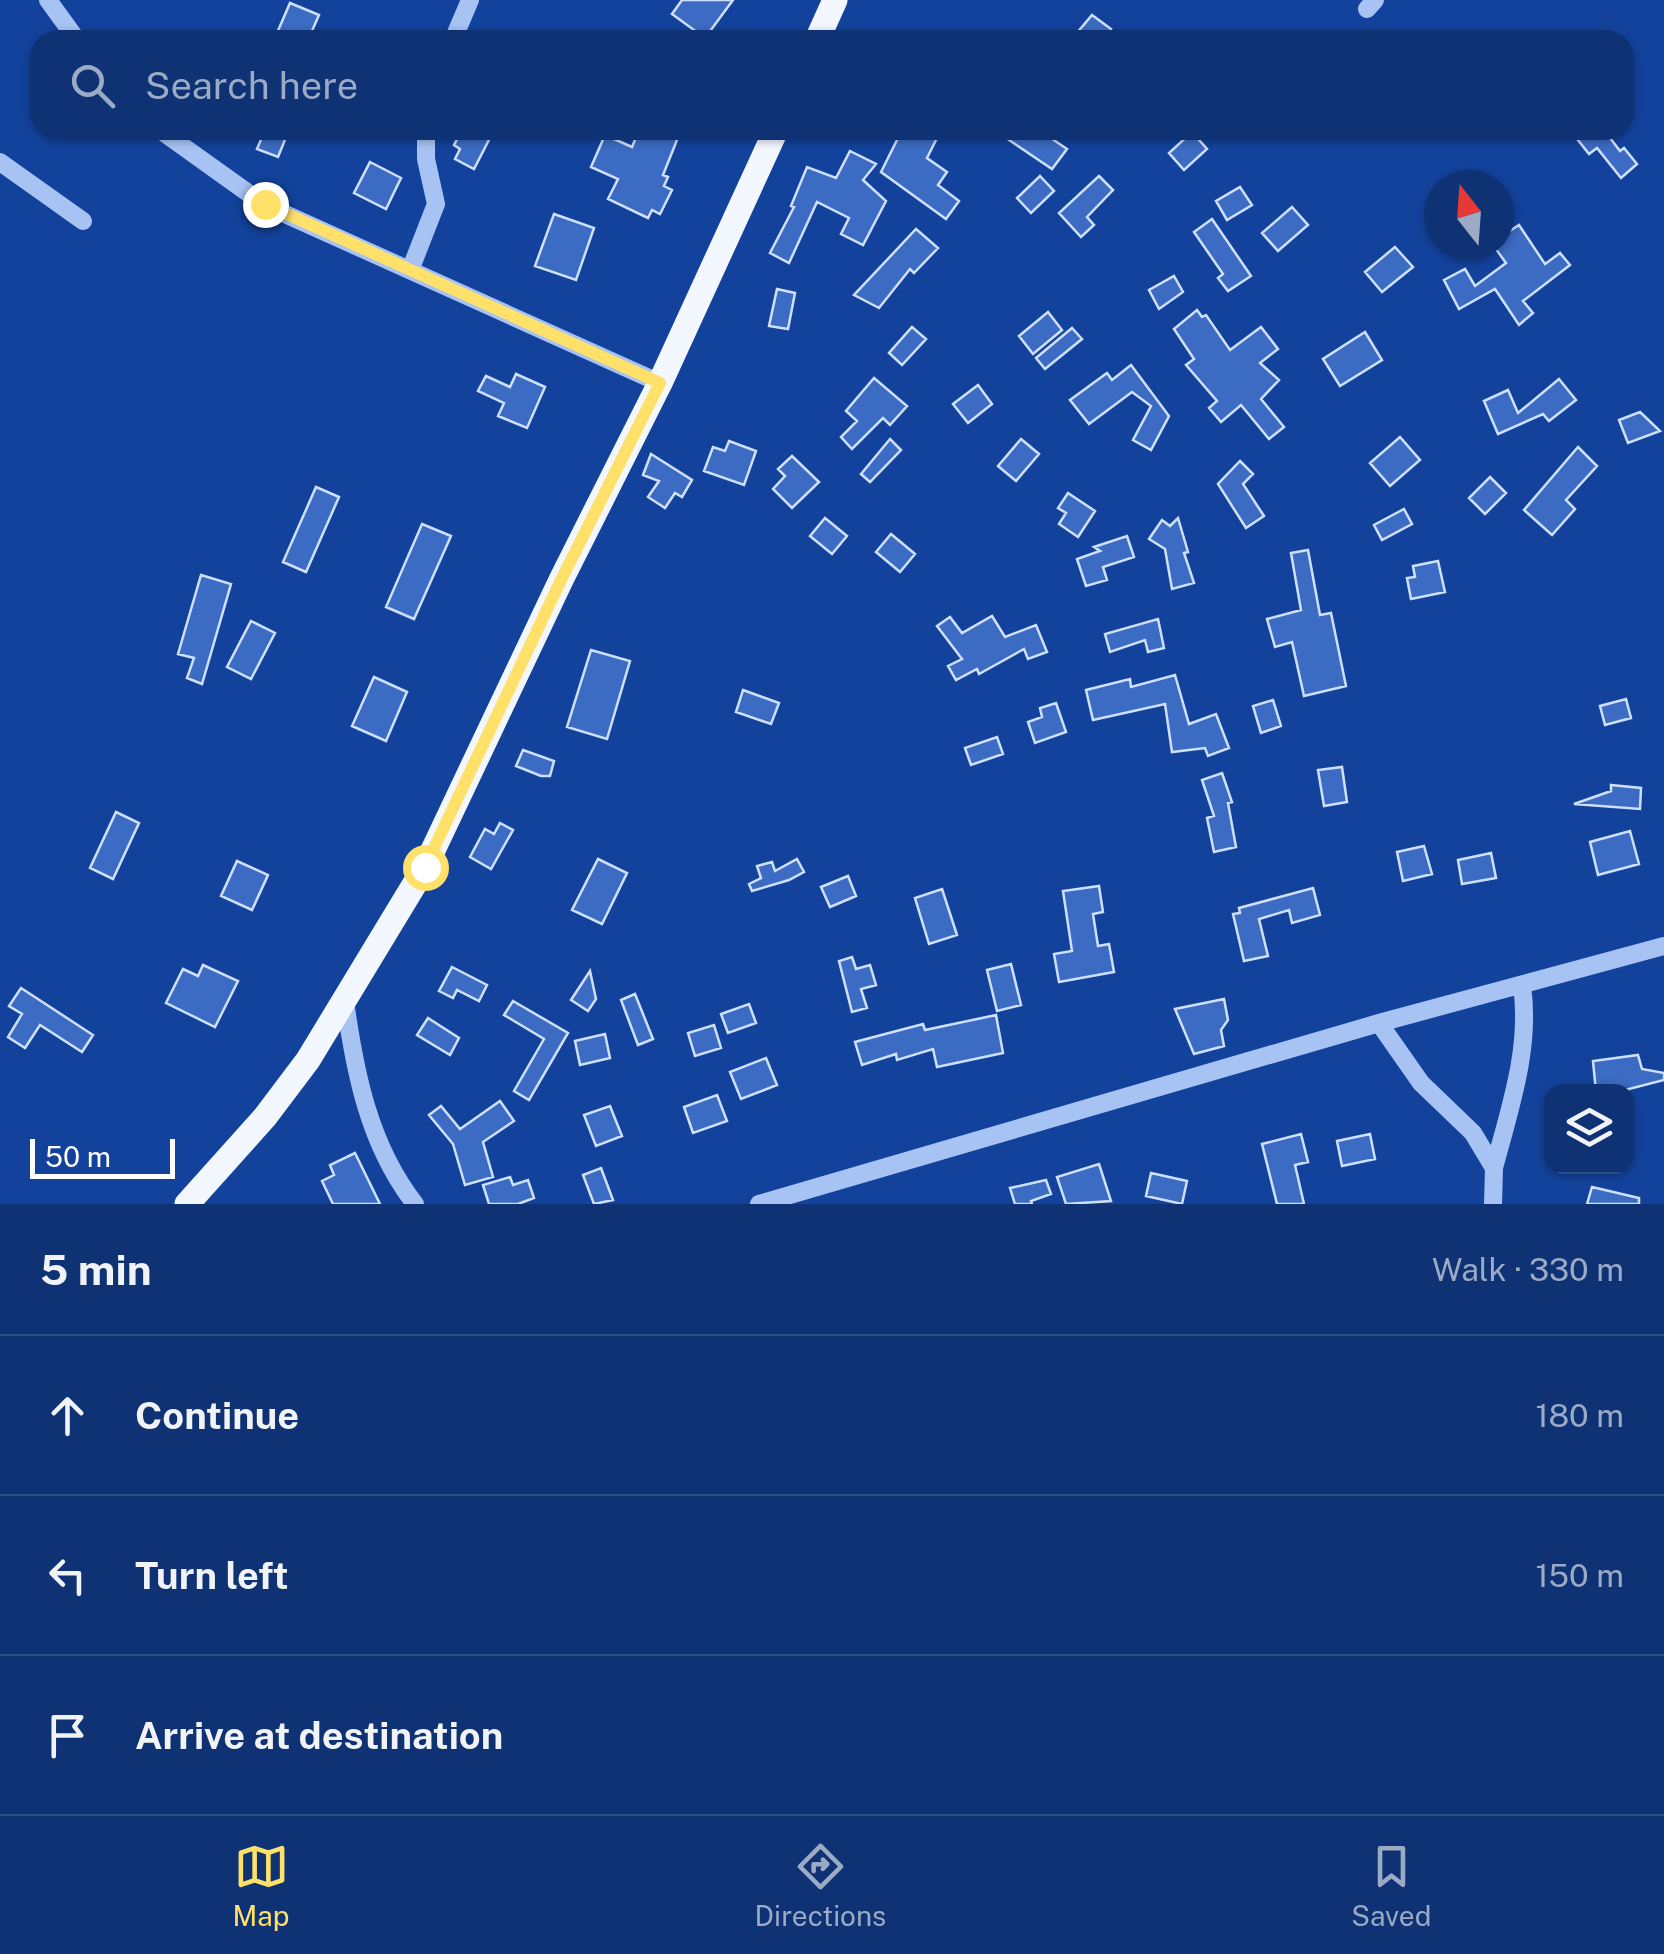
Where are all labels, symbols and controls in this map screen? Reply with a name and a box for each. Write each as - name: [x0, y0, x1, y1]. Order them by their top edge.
- search box: [30, 30, 1634, 140]
- icon: search: [65, 58, 120, 113]
- text: Search here: [145, 63, 358, 108]
- north arrow: [1424, 170, 1514, 260]
- route end: [243, 182, 289, 228]
- route start: [403, 845, 449, 891]
- map controls: [1544, 1084, 1634, 1174]
- button: layers: [1544, 1084, 1634, 1174]
- scale bar: [30, 1134, 175, 1178]
- text: 50 m: [45, 1140, 111, 1173]
- text: 5 min: [40, 1245, 152, 1294]
- text: Walk · 330 m: [1432, 1251, 1624, 1288]
- icon: ahead: [40, 1388, 95, 1443]
- text: Continue: [135, 1393, 299, 1438]
- text: 180 m: [1535, 1397, 1624, 1434]
- icon: left: [40, 1548, 95, 1603]
- text: Turn left: [135, 1553, 289, 1598]
- text: 150 m: [1535, 1557, 1624, 1594]
- icon: arrive: [40, 1708, 95, 1763]
- text: Arrive at destination: [135, 1713, 503, 1758]
- tab: Map: [233, 1839, 289, 1932]
- tab: Directions: [755, 1839, 886, 1932]
- tab: Saved: [1351, 1839, 1431, 1932]

